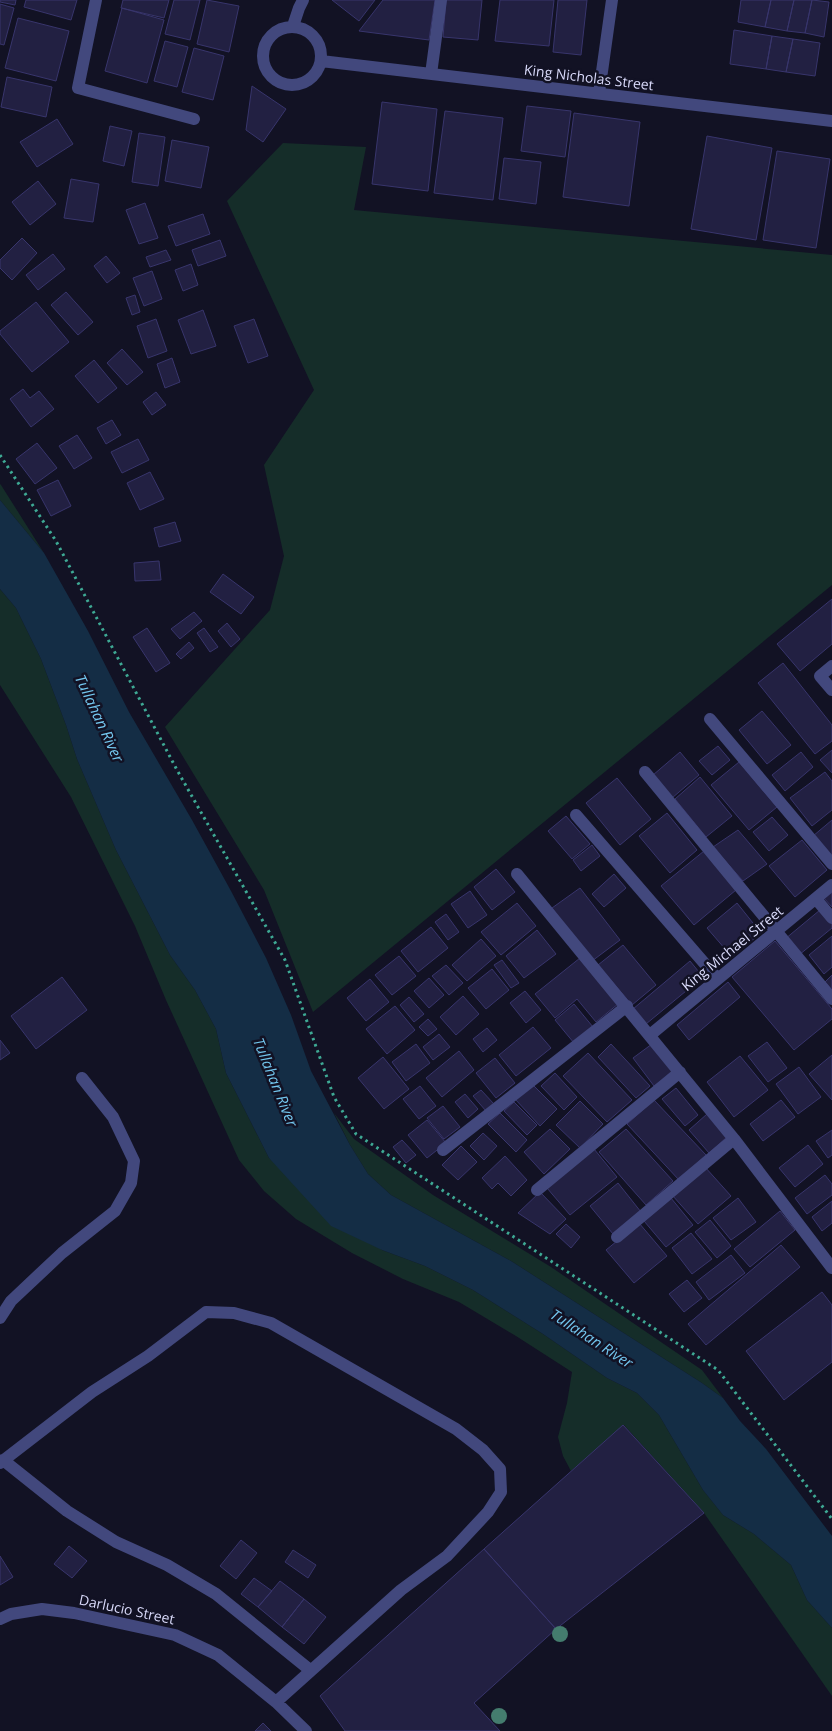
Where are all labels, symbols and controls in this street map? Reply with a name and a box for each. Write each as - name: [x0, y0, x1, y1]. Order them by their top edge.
- street label: King Nicholas Street: [523, 60, 655, 94]
- water label: Tullahan River: [71, 671, 129, 766]
- street label: King Michael Street: [677, 901, 787, 995]
- water label: Tullahan River: [249, 1034, 303, 1131]
- water label: Tullahan River: [547, 1304, 638, 1373]
- street label: Darlucio Street: [77, 1590, 177, 1628]

